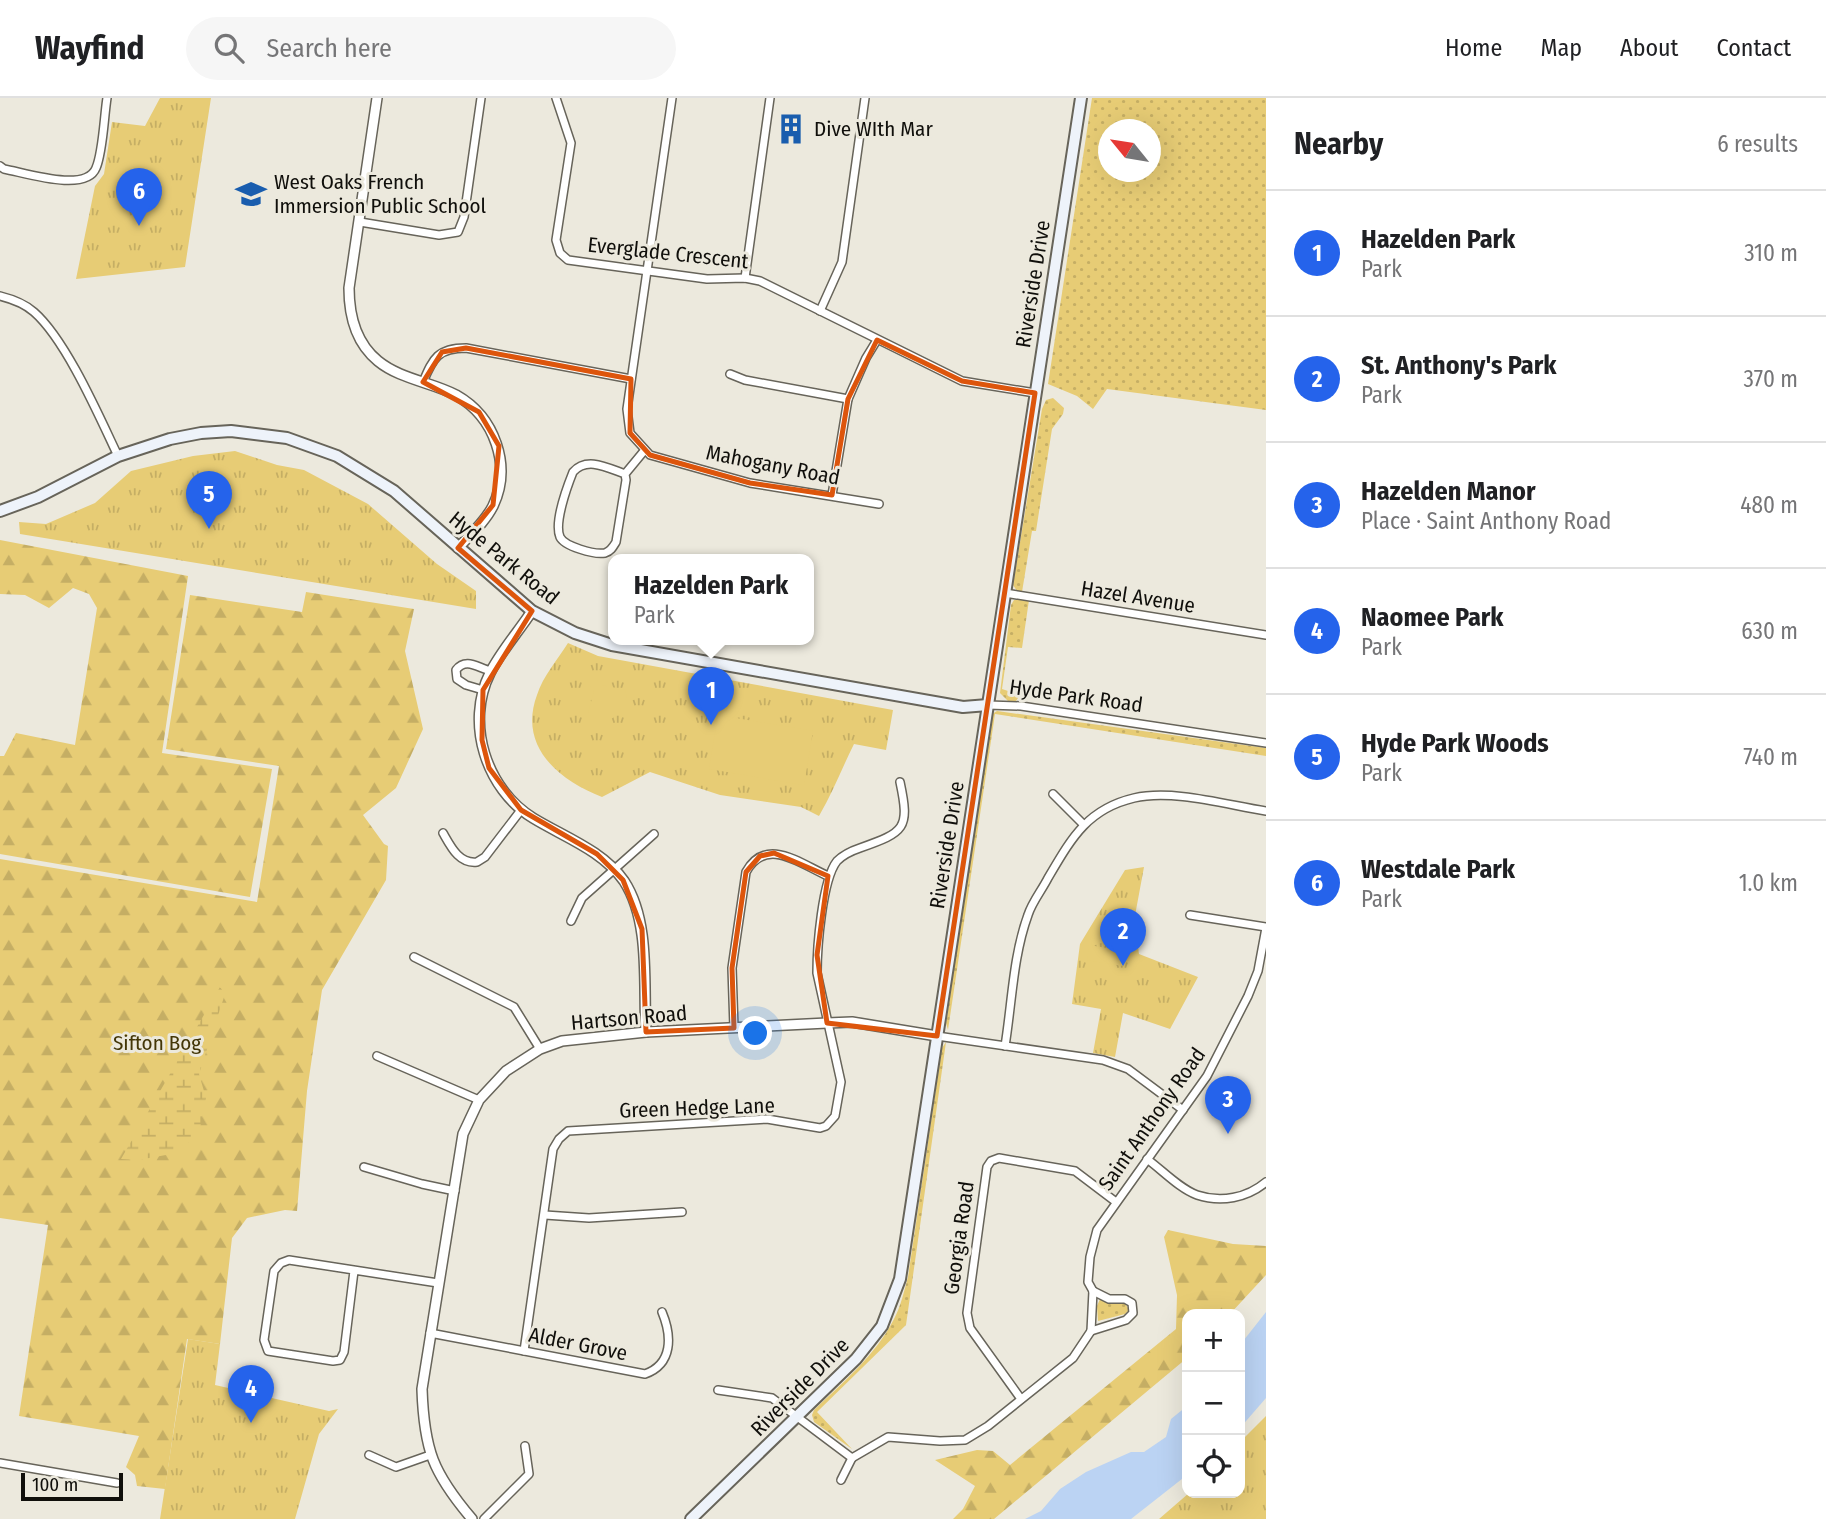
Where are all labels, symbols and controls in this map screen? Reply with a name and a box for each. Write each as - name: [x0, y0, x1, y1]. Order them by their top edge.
- search box: [186, 17, 676, 80]
- text: Wayfind: [35, 28, 144, 68]
- icon: search: [210, 29, 248, 67]
- text: Search here: [266, 33, 392, 64]
- text: Home: [1445, 34, 1502, 62]
- text: Map: [1540, 34, 1582, 62]
- text: About: [1620, 34, 1678, 62]
- text: Contact: [1716, 34, 1791, 62]
- building icon: Dive WIth Mar: [774, 112, 808, 146]
- place label: Dive WIth Mar: [814, 116, 933, 142]
- north arrow: [1098, 119, 1161, 182]
- text: Nearby: [1294, 126, 1383, 162]
- text: 6 results: [1717, 130, 1798, 158]
- pin: 6: [116, 168, 162, 226]
- place label: West Oaks French Immersion Public School: [274, 169, 486, 219]
- school or university icon: West Oaks French Immersion Public School: [234, 177, 268, 211]
- street label: Riverside Drive: [1010, 218, 1056, 350]
- text: Hazelden Park: [1361, 224, 1515, 255]
- street label: Everglade Crescent: [586, 232, 750, 274]
- text: 1: [1312, 239, 1322, 267]
- text: 310 m: [1744, 239, 1798, 267]
- text: Park: [1361, 255, 1402, 283]
- text: St. Anthony's Park: [1361, 350, 1556, 381]
- text: 2: [1312, 365, 1322, 393]
- text: 370 m: [1744, 365, 1798, 393]
- text: Park: [1361, 381, 1402, 409]
- street label: Mahogany Road: [704, 439, 842, 491]
- pin: 5: [186, 471, 232, 529]
- text: Hazelden Manor: [1361, 476, 1535, 507]
- text: 3: [1312, 491, 1322, 519]
- text: 480 m: [1740, 491, 1798, 519]
- street label: Hyde Park Road: [444, 506, 564, 610]
- text: Place · Saint Anthony Road: [1361, 507, 1611, 535]
- popup: [608, 554, 814, 645]
- text: Hazelden Park: [634, 570, 788, 601]
- street label: Hazel Avenue: [1079, 575, 1197, 619]
- text: Park: [634, 601, 675, 629]
- text: Naomee Park: [1361, 602, 1504, 633]
- text: 4: [1311, 617, 1323, 645]
- text: 630 m: [1741, 617, 1798, 645]
- text: Park: [1361, 633, 1402, 661]
- pin: 1: [688, 667, 734, 725]
- street label: Hyde Park Road: [1008, 674, 1144, 718]
- text: Hyde Park Woods: [1361, 728, 1549, 759]
- text: 5: [1311, 743, 1323, 771]
- text: 740 m: [1743, 743, 1798, 771]
- text: Park: [1361, 759, 1402, 787]
- street label: Riverside Drive: [924, 779, 970, 911]
- text: Westdale Park: [1361, 854, 1515, 885]
- text: 6: [1311, 869, 1323, 897]
- text: 1.0 km: [1739, 869, 1798, 897]
- text: Park: [1361, 885, 1402, 913]
- pin: 2: [1100, 908, 1146, 966]
- street label: Hartson Road: [570, 1000, 688, 1036]
- your location: [738, 1016, 772, 1050]
- park label: Sifton Bog: [113, 1030, 201, 1056]
- street label: Saint Anthony Road: [1093, 1042, 1211, 1196]
- pin: 3: [1205, 1076, 1251, 1134]
- street label: Green Hedge Lane: [619, 1092, 775, 1124]
- street label: Georgia Road: [938, 1180, 980, 1296]
- map controls: [1182, 1309, 1245, 1498]
- button: +: [1182, 1309, 1245, 1372]
- street label: Alder Grove: [527, 1322, 629, 1366]
- street label: Riverside Drive: [745, 1332, 855, 1442]
- pin: 4: [228, 1365, 274, 1423]
- button: −: [1182, 1372, 1245, 1435]
- button: locate: [1182, 1435, 1245, 1498]
- scale bar: [21, 1470, 122, 1502]
- text: 100 m: [32, 1473, 78, 1496]

